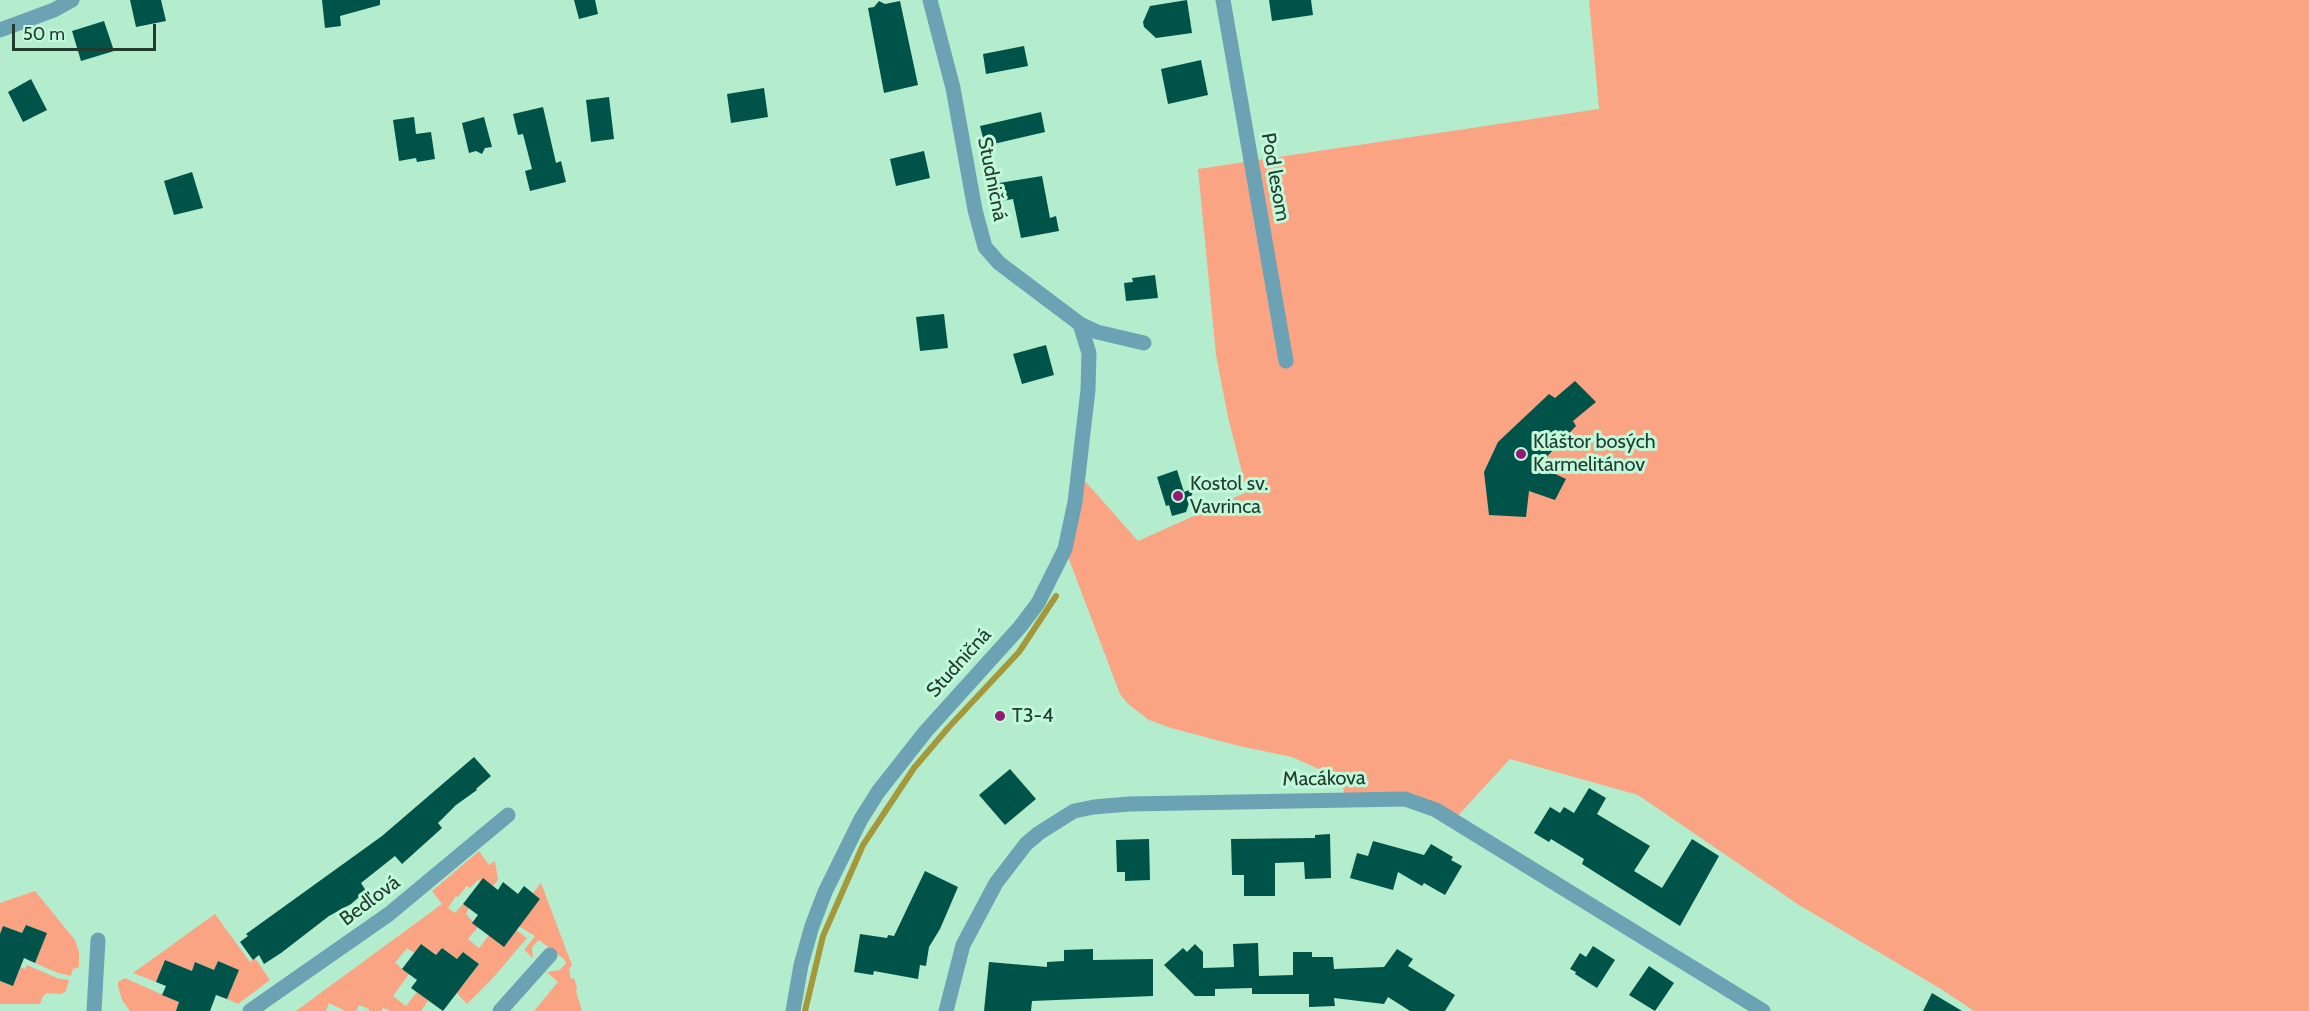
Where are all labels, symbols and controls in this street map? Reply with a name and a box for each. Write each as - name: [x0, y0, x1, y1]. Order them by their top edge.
- scale bar: [15, 12, 159, 50]
- text: 50 m: [23, 23, 65, 45]
- street label: Pod lesom: [1255, 131, 1295, 223]
- street label: Studničná: [972, 135, 1012, 223]
- place label: Kláštor bosých Karmelitánov: [1533, 430, 1656, 477]
- marker: Kláštor bosých Karmelitánov: [1514, 447, 1528, 461]
- place label: Kostol sv. Vavrinca: [1190, 472, 1268, 519]
- marker: Kostol sv. Vavrinca: [1171, 489, 1185, 503]
- street label: Studničná: [922, 623, 996, 703]
- place label: T3-4: [1012, 704, 1054, 728]
- marker: T3-4: [993, 709, 1007, 723]
- street label: Macákova: [1282, 766, 1366, 792]
- street label: Bedľová: [335, 871, 405, 931]

